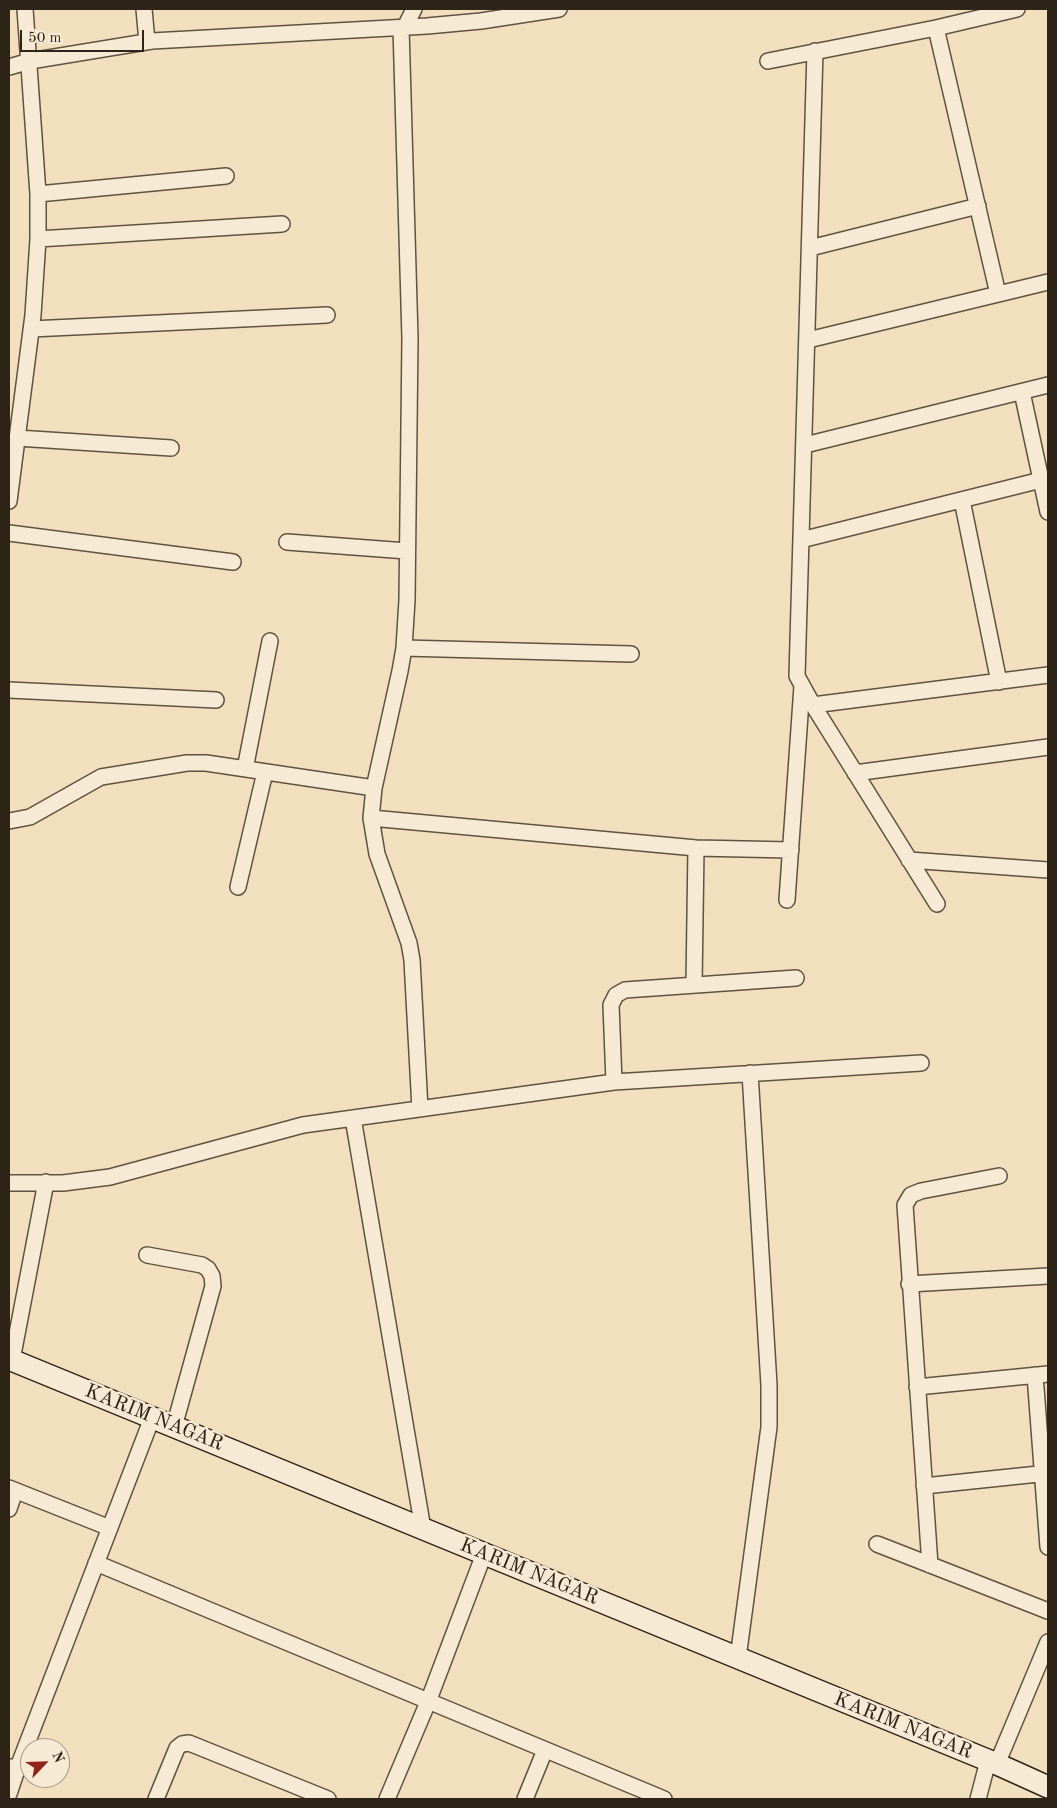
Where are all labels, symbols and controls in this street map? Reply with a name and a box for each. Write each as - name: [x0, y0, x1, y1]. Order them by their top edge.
- scale bar: [22, 20, 146, 52]
- text: 50 m: [28, 31, 62, 46]
- street label: KARIM NAGAR: [81, 1379, 227, 1457]
- street label: KARIM NAGAR: [456, 1533, 602, 1611]
- street label: KARIM NAGAR: [830, 1687, 976, 1765]
- north arrow: [20, 1738, 70, 1788]
- text: N: [49, 1750, 66, 1765]

